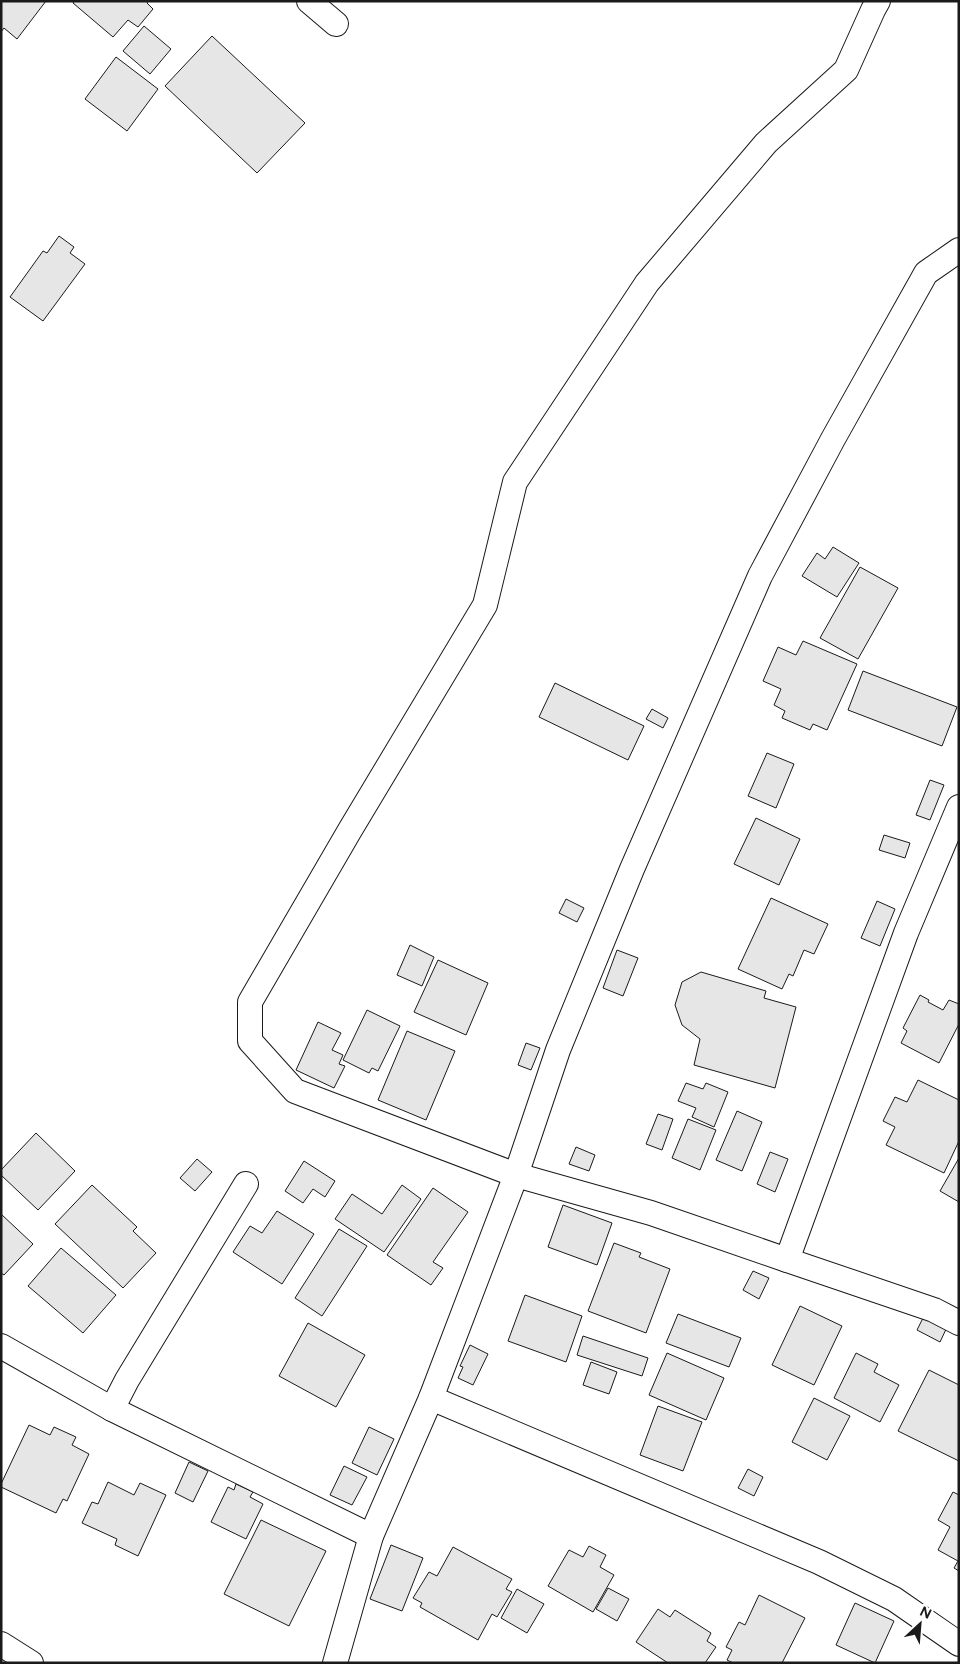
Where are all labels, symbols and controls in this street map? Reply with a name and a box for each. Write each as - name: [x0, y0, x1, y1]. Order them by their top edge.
- north arrow: [895, 1599, 945, 1649]
- text: N: [917, 1603, 934, 1623]

